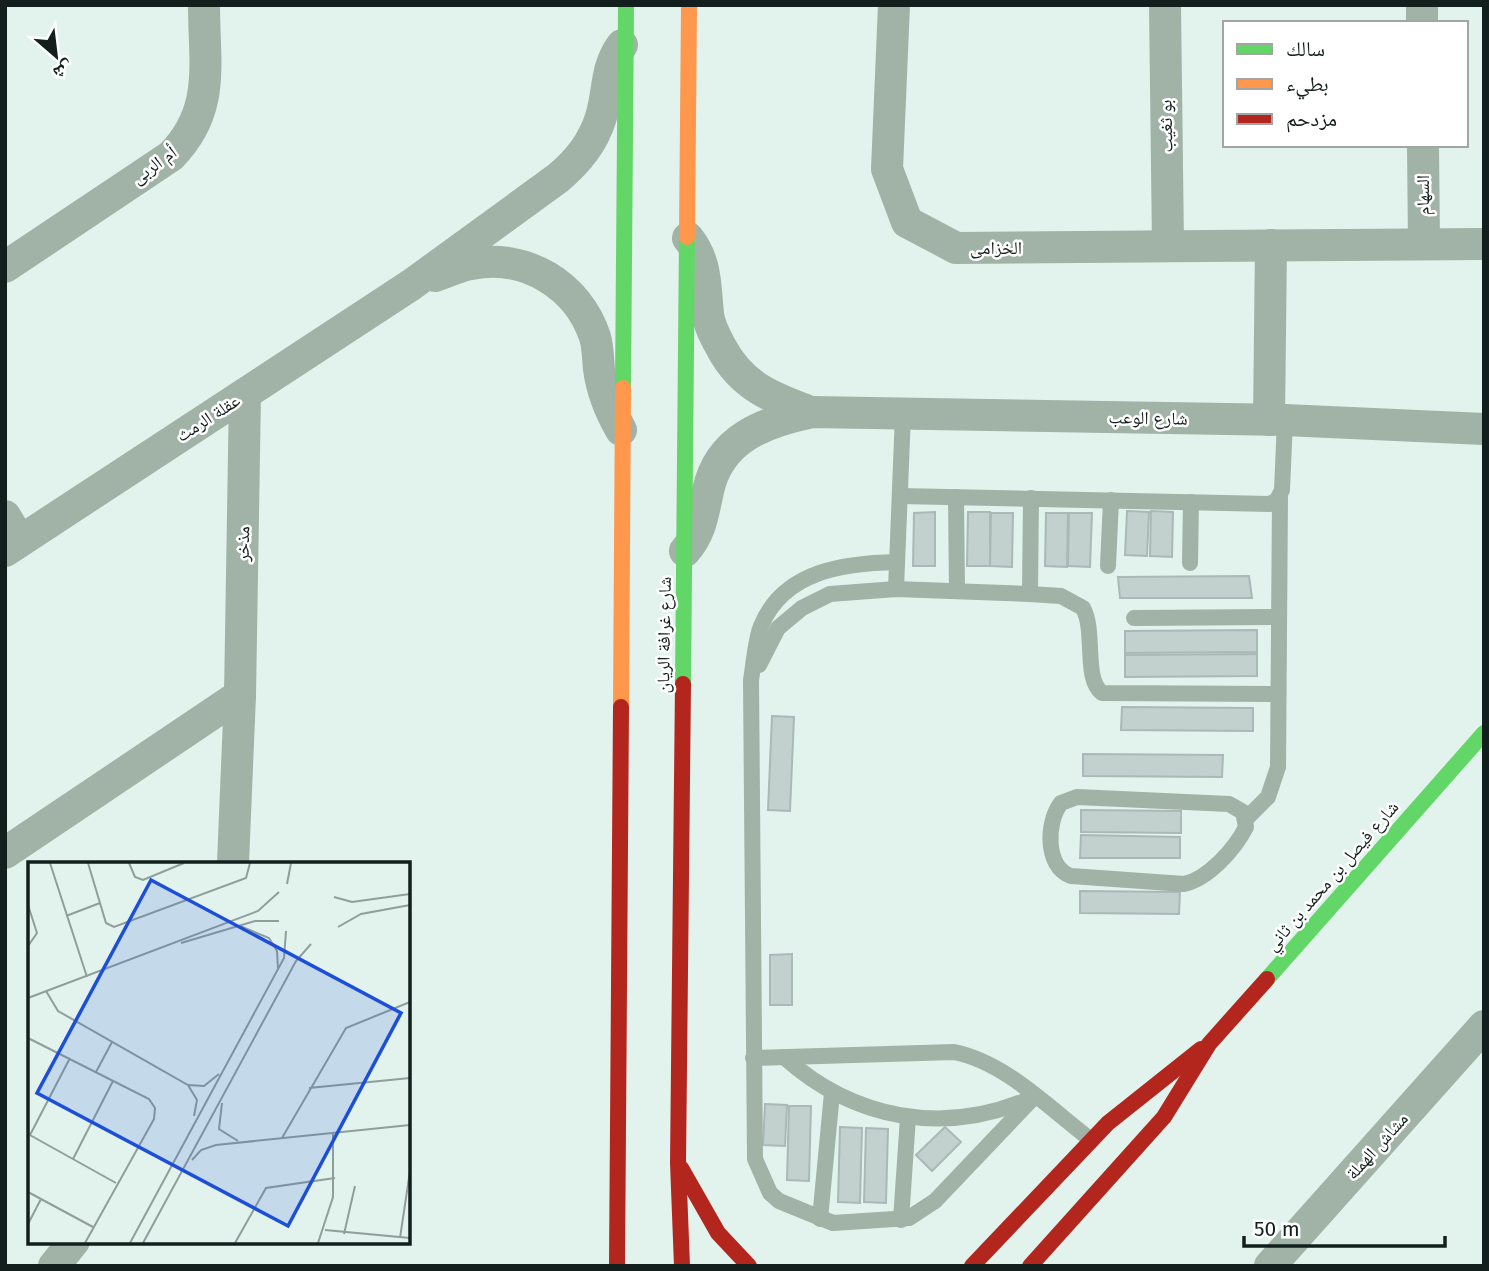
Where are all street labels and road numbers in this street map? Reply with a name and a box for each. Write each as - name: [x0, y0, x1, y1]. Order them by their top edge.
- street label: بو ثغيب: [1155, 99, 1177, 153]
- street label: أم الربى: [127, 141, 182, 190]
- street label: السهام: [1412, 175, 1435, 215]
- street label: الخزامى: [970, 237, 1022, 259]
- street label: عقلة الرمث: [172, 389, 244, 447]
- street label: شارع الوعب: [1108, 406, 1188, 430]
- street label: مذخر: [232, 526, 254, 563]
- street label: شارع غرافة الريان: [652, 576, 676, 694]
- street label: شارع فيصل بن محمد بن ثاني: [1261, 796, 1406, 958]
- street label: مشاش الهملة: [1341, 1108, 1413, 1184]

